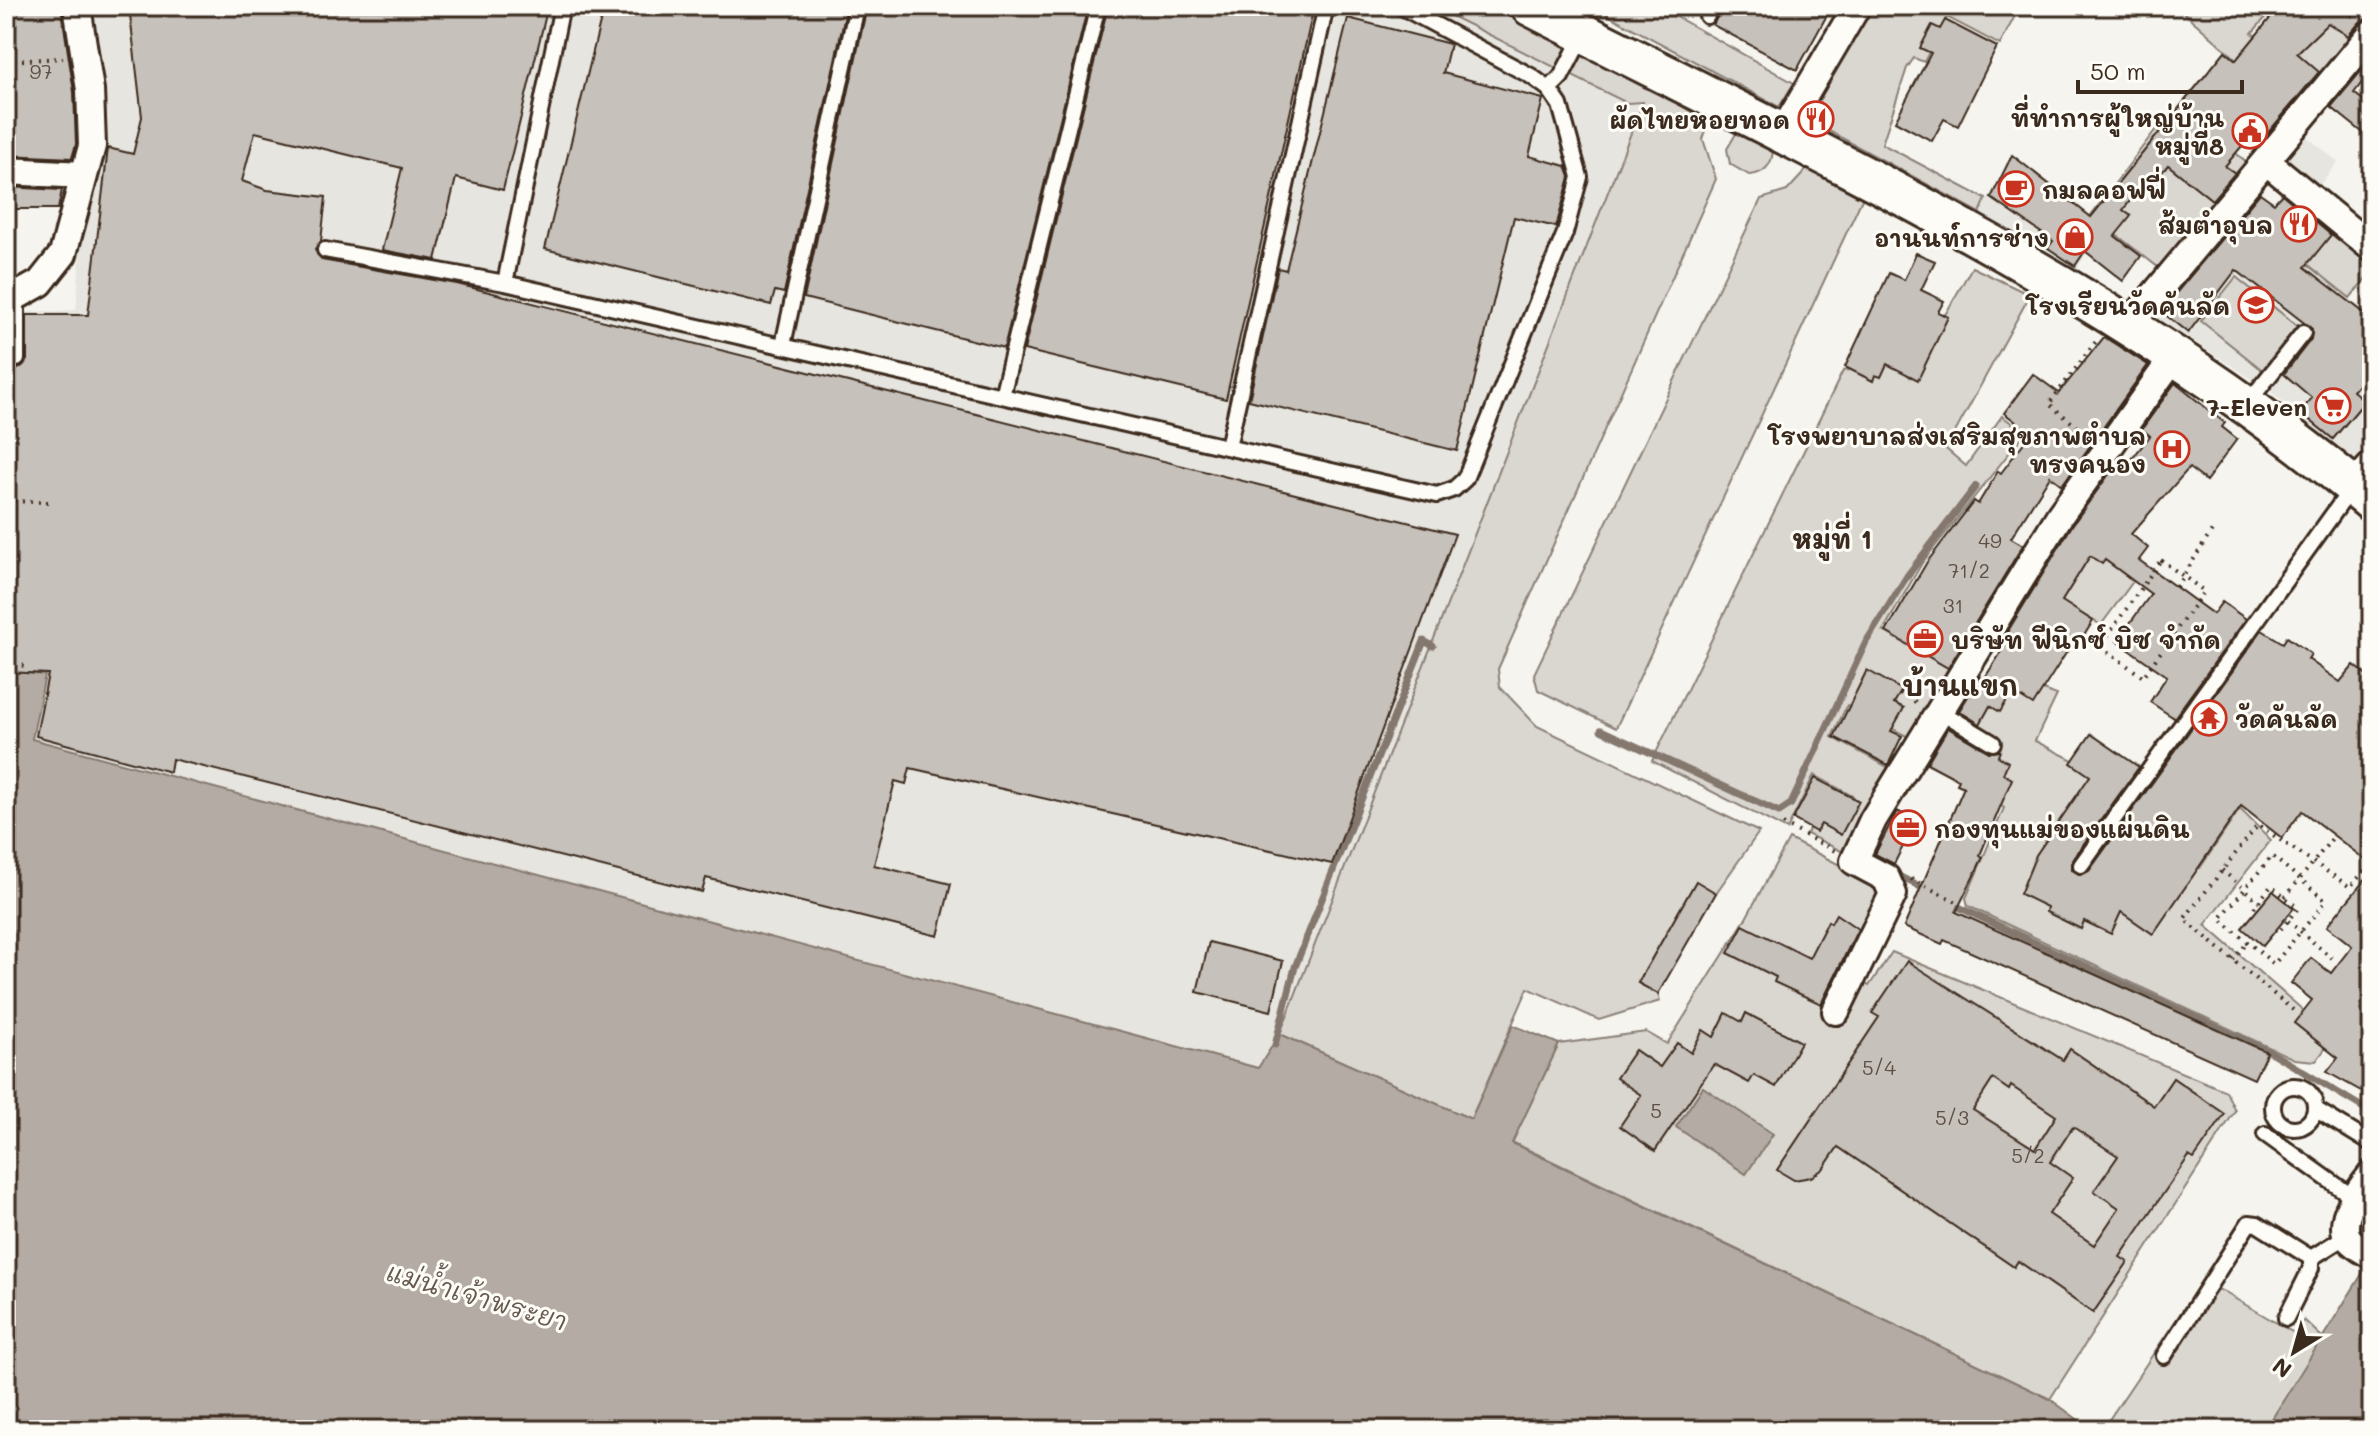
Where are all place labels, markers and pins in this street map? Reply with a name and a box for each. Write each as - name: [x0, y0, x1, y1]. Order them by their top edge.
- place label: ที่ทำการผู้ใหญ่บ้าน หมู่ที่8: [2010, 94, 2224, 165]
- restaurant icon: ผัดไทยหอยทอด: [1797, 100, 1835, 138]
- place label: ผัดไทยหอยทอด: [1610, 104, 1790, 135]
- public building icon: ที่ทำการผู้ใหญ่บ้าน หมู่ที่8: [2231, 112, 2269, 150]
- place label: กมลคอฟฟี่: [2042, 166, 2166, 205]
- cafe icon: กมลคอฟฟี่: [1997, 170, 2035, 208]
- restaurant icon: ส้มตำอุบล: [2280, 205, 2318, 243]
- place label: ส้มตำอุบล: [2157, 209, 2273, 245]
- shop icon: อานนท์การช่าง: [2056, 218, 2094, 256]
- place label: อานนท์การช่าง: [1874, 222, 2049, 253]
- school or university icon: โรงเรียนวัดคันลัด: [2237, 286, 2275, 324]
- place label: โรงเรียนวัดคันลัด: [2024, 289, 2230, 321]
- supermarket icon: 7-Eleven: [2314, 387, 2352, 425]
- place label: 7-Eleven: [2206, 391, 2307, 422]
- place label: โรงพยาบาลส่งเสริมสุขภาพตำบล ทรงคนอง: [1767, 420, 2146, 479]
- hospital icon: โรงพยาบาลส่งเสริมสุขภาพตำบล ทรงคนอง: [2153, 430, 2191, 468]
- office icon: บริษัท ฟีนิกซ์ บิซ จำกัด: [1906, 620, 1944, 658]
- place label: บริษัท ฟีนิกซ์ บิซ จำกัด: [1951, 624, 2221, 655]
- temple icon: วัดคันลัด: [2190, 699, 2228, 737]
- place label: วัดคันลัด: [2235, 702, 2337, 734]
- office icon: กองทุนแม่ของแผ่นดิน: [1889, 809, 1927, 847]
- place label: กองทุนแม่ของแผ่นดิน: [1934, 813, 2190, 849]

